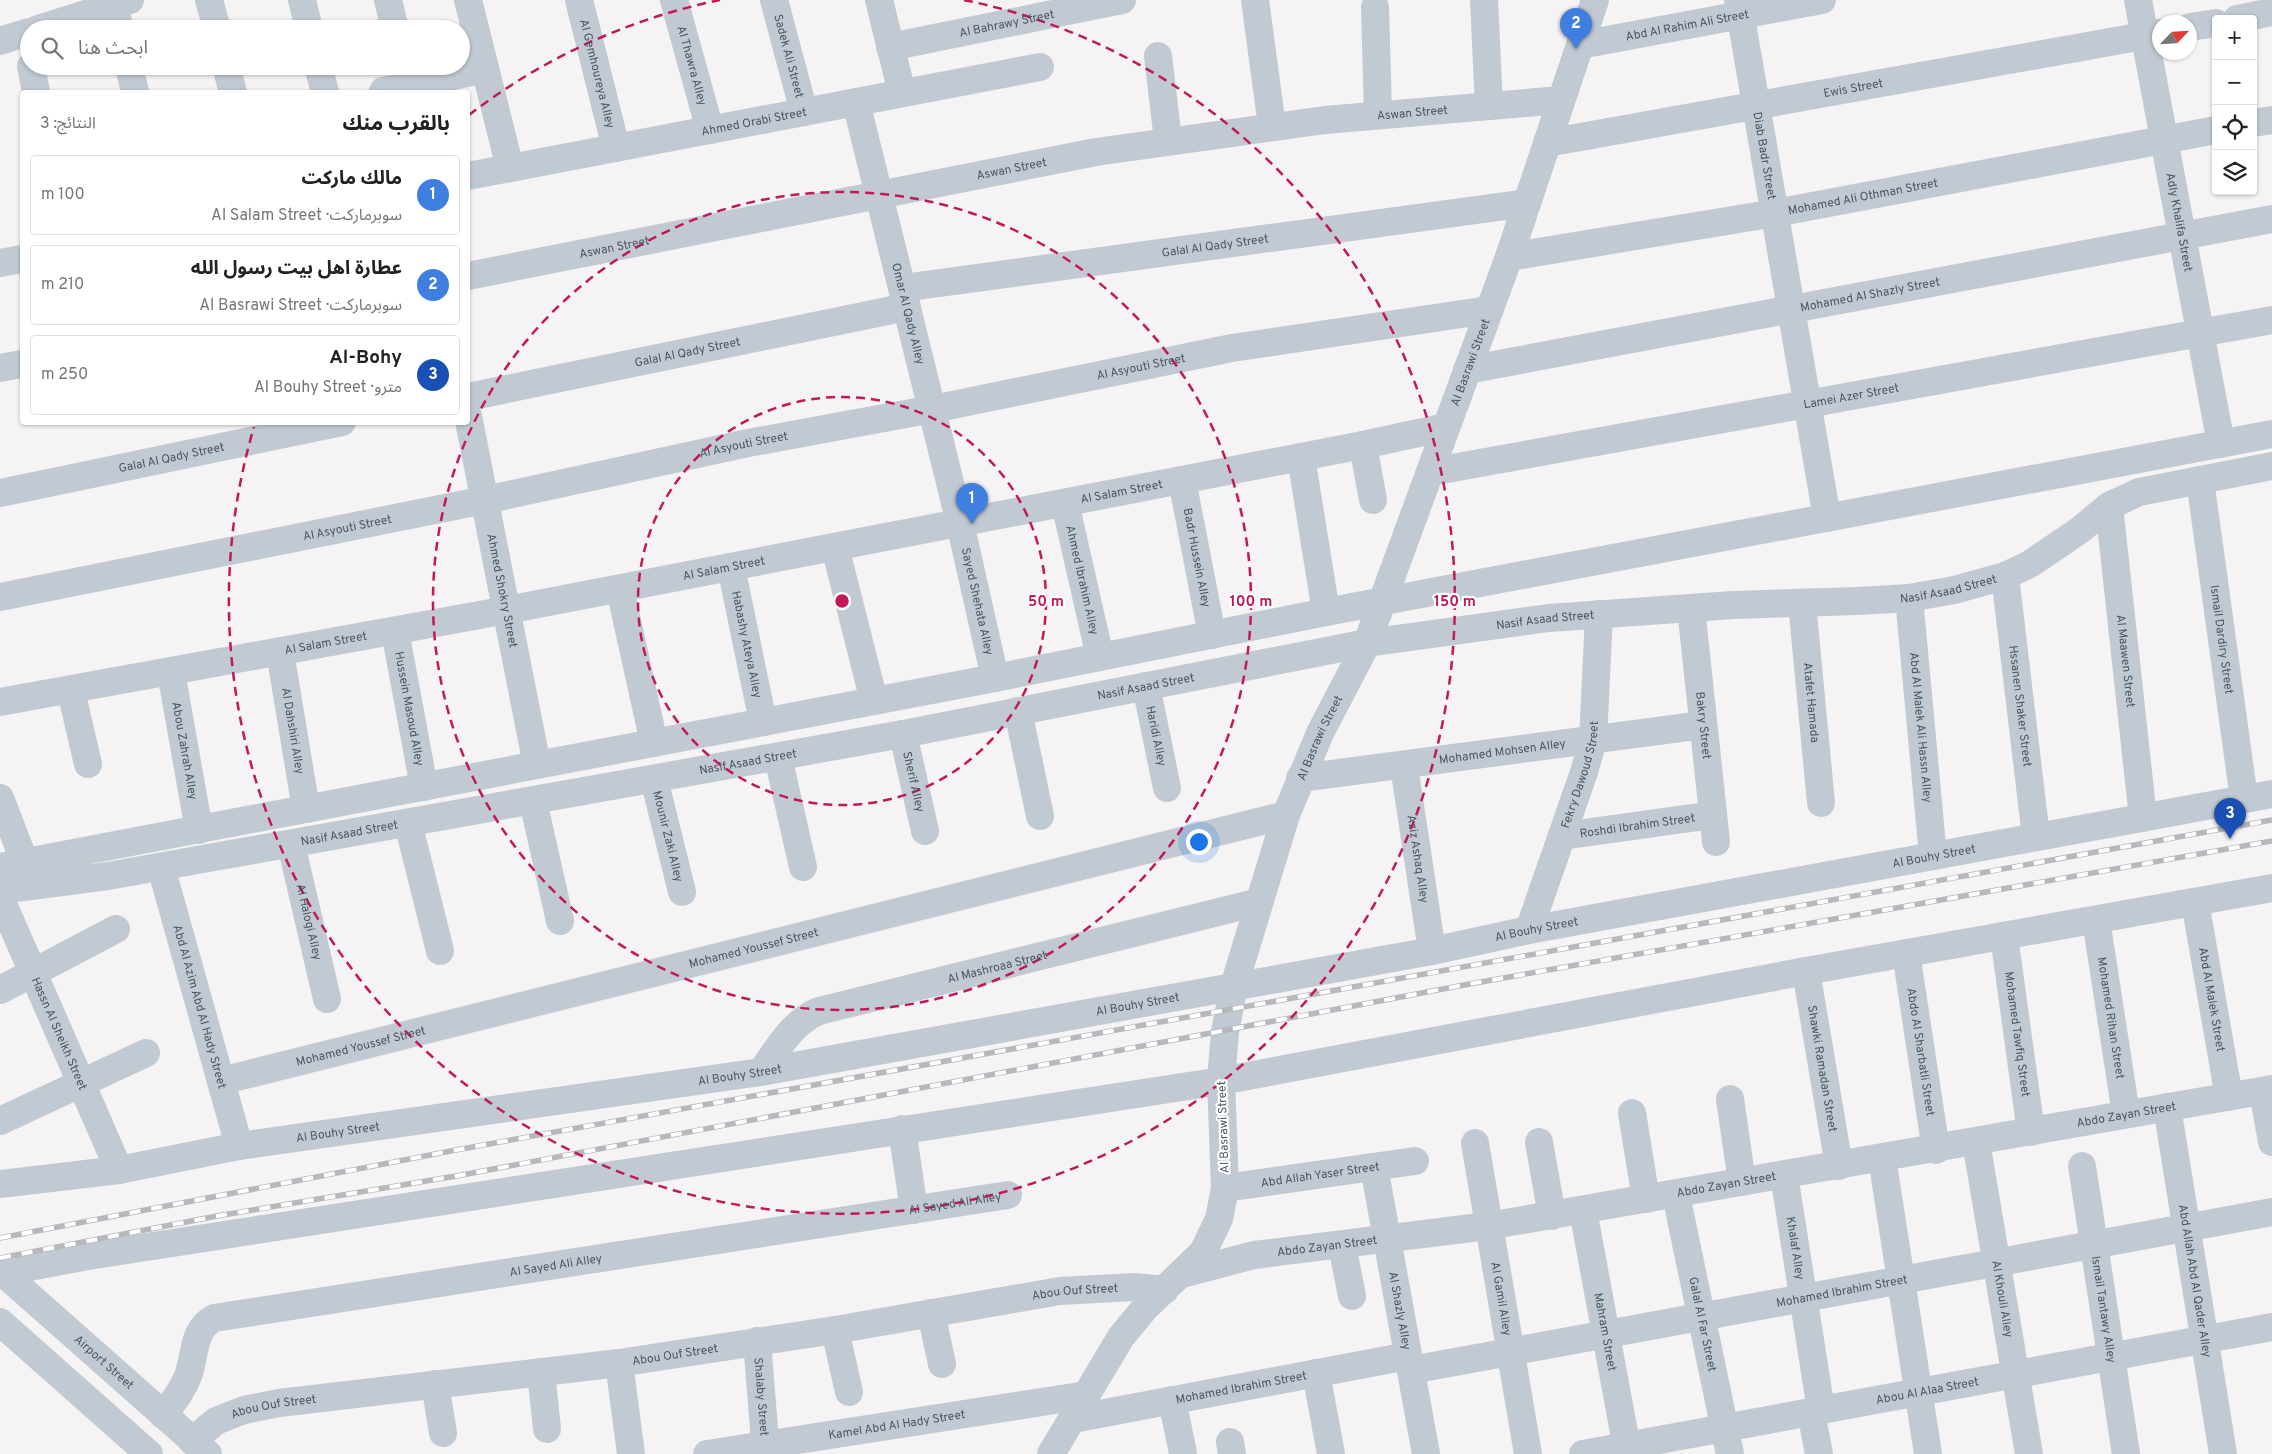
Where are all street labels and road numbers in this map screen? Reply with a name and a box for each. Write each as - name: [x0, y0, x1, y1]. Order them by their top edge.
- street label: Al Bahrawy Street: [958, 7, 1056, 42]
- street label: Abd Al Rahim Ali Street: [1624, 7, 1750, 45]
- street label: Sadek Ali Street: [769, 13, 807, 100]
- street label: Al Gemhoureya Alley: [575, 18, 618, 130]
- street label: Al Thawra Alley: [672, 24, 710, 108]
- street label: Ewis Street: [1822, 76, 1884, 102]
- street label: Aswan Street: [1376, 103, 1449, 125]
- street label: Ahmed Orabi Street: [700, 105, 808, 140]
- street label: Diab Badr Street: [1748, 111, 1779, 201]
- street label: Aswan Street: [975, 155, 1048, 184]
- street label: Adly Khalifa Street: [2161, 171, 2196, 273]
- street label: Mohamed Ali Othman Street: [1787, 175, 1939, 219]
- street label: Galal Al Qady Street: [1161, 231, 1270, 262]
- street label: Aswan Street: [578, 233, 651, 263]
- street label: Omar Al Qady Alley: [887, 261, 928, 366]
- street label: Mohamed Al Shazly Street: [1799, 274, 1941, 316]
- street label: Al Basrawi Street: [1448, 317, 1495, 409]
- street label: Galal Al Qady Street: [633, 334, 742, 372]
- street label: Al Asyouti Street: [1095, 351, 1187, 384]
- street label: Lamei Azer Street: [1802, 380, 1900, 413]
- street label: Al Asyouti Street: [698, 429, 789, 462]
- street label: Galal Al Qady Street: [117, 440, 226, 477]
- street label: Al Salam Street: [1079, 477, 1164, 508]
- street label: Badr Hussein Alley: [1179, 507, 1213, 609]
- street label: Al Asyouti Street: [302, 512, 393, 545]
- street label: Ahmed Ibrahim Alley: [1061, 524, 1102, 637]
- street label: Ahmed Shokry Street: [482, 532, 521, 649]
- street label: Sayed Shehata Alley: [957, 546, 997, 657]
- street label: Al Salam Street: [681, 553, 766, 585]
- street label: Nasif Asaad Street: [1900, 572, 1999, 608]
- street label: Ismail Dardiry Street: [2206, 584, 2236, 695]
- street label: Habashy Ateya Alley: [727, 590, 765, 700]
- street label: Nasif Asaad Street: [1495, 608, 1595, 634]
- street label: Al Maawen Street: [2112, 614, 2138, 709]
- street label: Al Salam Street: [283, 629, 368, 659]
- street label: Hssanen Shaker Street: [2004, 644, 2035, 768]
- street label: Hussein Masoud Alley: [390, 650, 427, 767]
- street label: Abd Al Malek Ali Hassn Alley: [1905, 651, 1935, 804]
- street label: Atafet Hamada: [1799, 662, 1822, 743]
- street label: Nasif Asaad Street: [1096, 670, 1196, 705]
- street label: Al Dahshiri Alley: [277, 687, 307, 776]
- street label: Bakry Street: [1691, 691, 1714, 760]
- street label: Al Basrawi Street: [1294, 693, 1347, 783]
- street label: Abou Zahrah Alley: [167, 701, 201, 801]
- street label: Haridi Alley: [1141, 704, 1169, 768]
- street label: Fekry Dawoud Street: [1558, 721, 1603, 831]
- street label: Mohamed Mohsen Alley: [1438, 736, 1567, 769]
- street label: Nasif Asaad Street: [698, 746, 798, 779]
- street label: Sherif Alley: [898, 750, 927, 814]
- street label: Mounir Zaki Alley: [648, 789, 686, 884]
- street label: Roshdi Ibrahim Street: [1579, 811, 1696, 842]
- street label: Aziz Ashaq Alley: [1403, 814, 1432, 904]
- street label: Nasif Asaad Street: [299, 817, 399, 850]
- street label: Al Bouhy Street: [1891, 841, 1977, 872]
- street label: Al Halogi Alley: [292, 882, 325, 962]
- street label: Al Bouhy Street: [1494, 914, 1580, 946]
- street label: Abd Al Azim Abd Al Hady Street: [169, 923, 230, 1091]
- street label: Mohamed Youssef Street: [687, 925, 820, 973]
- street label: Abd Al Malek Street: [2194, 946, 2228, 1053]
- street label: Al Mashroaa Street: [946, 948, 1049, 988]
- street label: Mohamed Rihan Street: [2093, 956, 2127, 1080]
- street label: Mohamed Tawfiq Street: [2000, 970, 2033, 1098]
- street label: Hassn Al Sheikh Street: [27, 975, 90, 1093]
- street label: Abdo Al Sharbatli Street: [1902, 987, 1938, 1117]
- street label: Al Bouhy Street: [1095, 990, 1181, 1020]
- street label: Shawki Ramadan Street: [1803, 1004, 1840, 1133]
- street label: Mohamed Youssef Street: [294, 1023, 427, 1071]
- street label: Al Bouhy Street: [697, 1061, 783, 1090]
- street label: Al Basrawi Street: [1214, 1081, 1234, 1173]
- street label: Abdo Zayan Street: [2075, 1099, 2177, 1132]
- street label: Al Bouhy Street: [295, 1119, 381, 1147]
- street label: Abd Allah Yaser Street: [1260, 1159, 1381, 1192]
- street label: Abdo Zayan Street: [1675, 1169, 1777, 1202]
- street label: Al Sayed Ali Alley: [908, 1189, 1002, 1219]
- street label: Abd Allah Abd Al Qader Alley: [2174, 1203, 2214, 1359]
- street label: Khalaf Alley: [1782, 1215, 1807, 1281]
- street label: Abdo Zayan Street: [1276, 1233, 1378, 1261]
- street label: Al Sayed Ali Alley: [508, 1251, 603, 1281]
- street label: Ismail Tantawy Alley: [2087, 1255, 2119, 1364]
- street label: Al Khouli Alley: [1987, 1259, 2016, 1339]
- street label: Al Gamil Alley: [1486, 1261, 1515, 1337]
- street label: Al Shazly Alley: [1384, 1270, 1414, 1351]
- street label: Mohamed Ibrahim Street: [1775, 1272, 1909, 1312]
- street label: Galal Al Far Street: [1684, 1276, 1720, 1373]
- street label: Abou Ouf Street: [1031, 1281, 1119, 1305]
- street label: Mahram Street: [1589, 1292, 1620, 1373]
- street label: Airport Street: [70, 1332, 137, 1394]
- street label: Abou Ouf Street: [631, 1341, 719, 1370]
- street label: Shalaby Street: [749, 1357, 772, 1437]
- street label: Mohamed Ibrahim Street: [1174, 1368, 1308, 1409]
- street label: Abou Al Alaa Street: [1875, 1374, 1980, 1409]
- street label: Abou Ouf Street: [229, 1392, 317, 1423]
- street label: Kamel Abd Al Hady Street: [827, 1407, 967, 1444]

